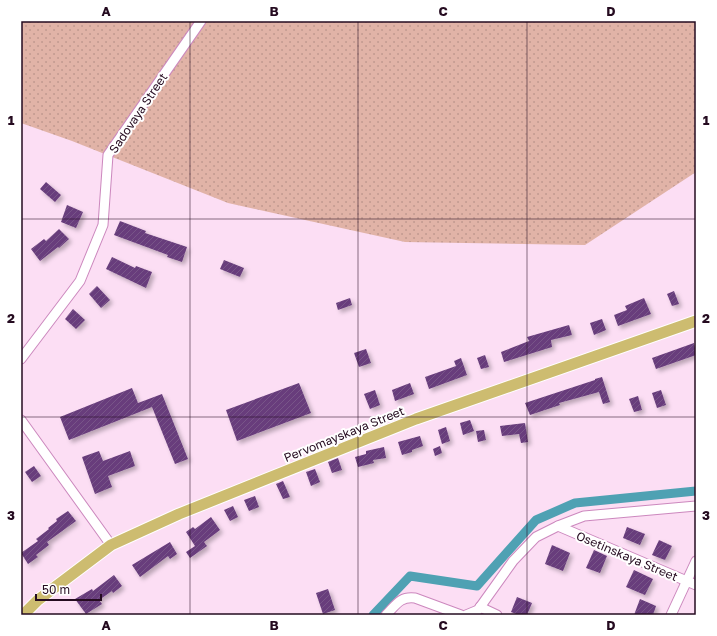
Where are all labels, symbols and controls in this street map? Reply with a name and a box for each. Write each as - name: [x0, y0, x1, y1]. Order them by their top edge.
- text: A: [101, 3, 111, 19]
- text: B: [269, 3, 279, 19]
- text: C: [438, 3, 448, 19]
- text: D: [606, 3, 616, 19]
- street label: Sadovaya Street: [106, 70, 170, 156]
- text: 1: [8, 112, 15, 128]
- text: 1: [703, 112, 710, 128]
- text: 2: [7, 310, 15, 326]
- text: 2: [702, 310, 710, 326]
- street label: Pervomayskaya Street: [282, 403, 407, 465]
- text: 3: [7, 507, 15, 523]
- text: 3: [702, 507, 710, 523]
- street label: Osetinskaya Street: [574, 528, 680, 584]
- scale bar: [36, 576, 101, 602]
- text: 50 m: [42, 582, 70, 597]
- text: A: [101, 617, 111, 633]
- text: B: [269, 617, 279, 633]
- text: C: [438, 617, 448, 633]
- text: D: [606, 617, 616, 633]

